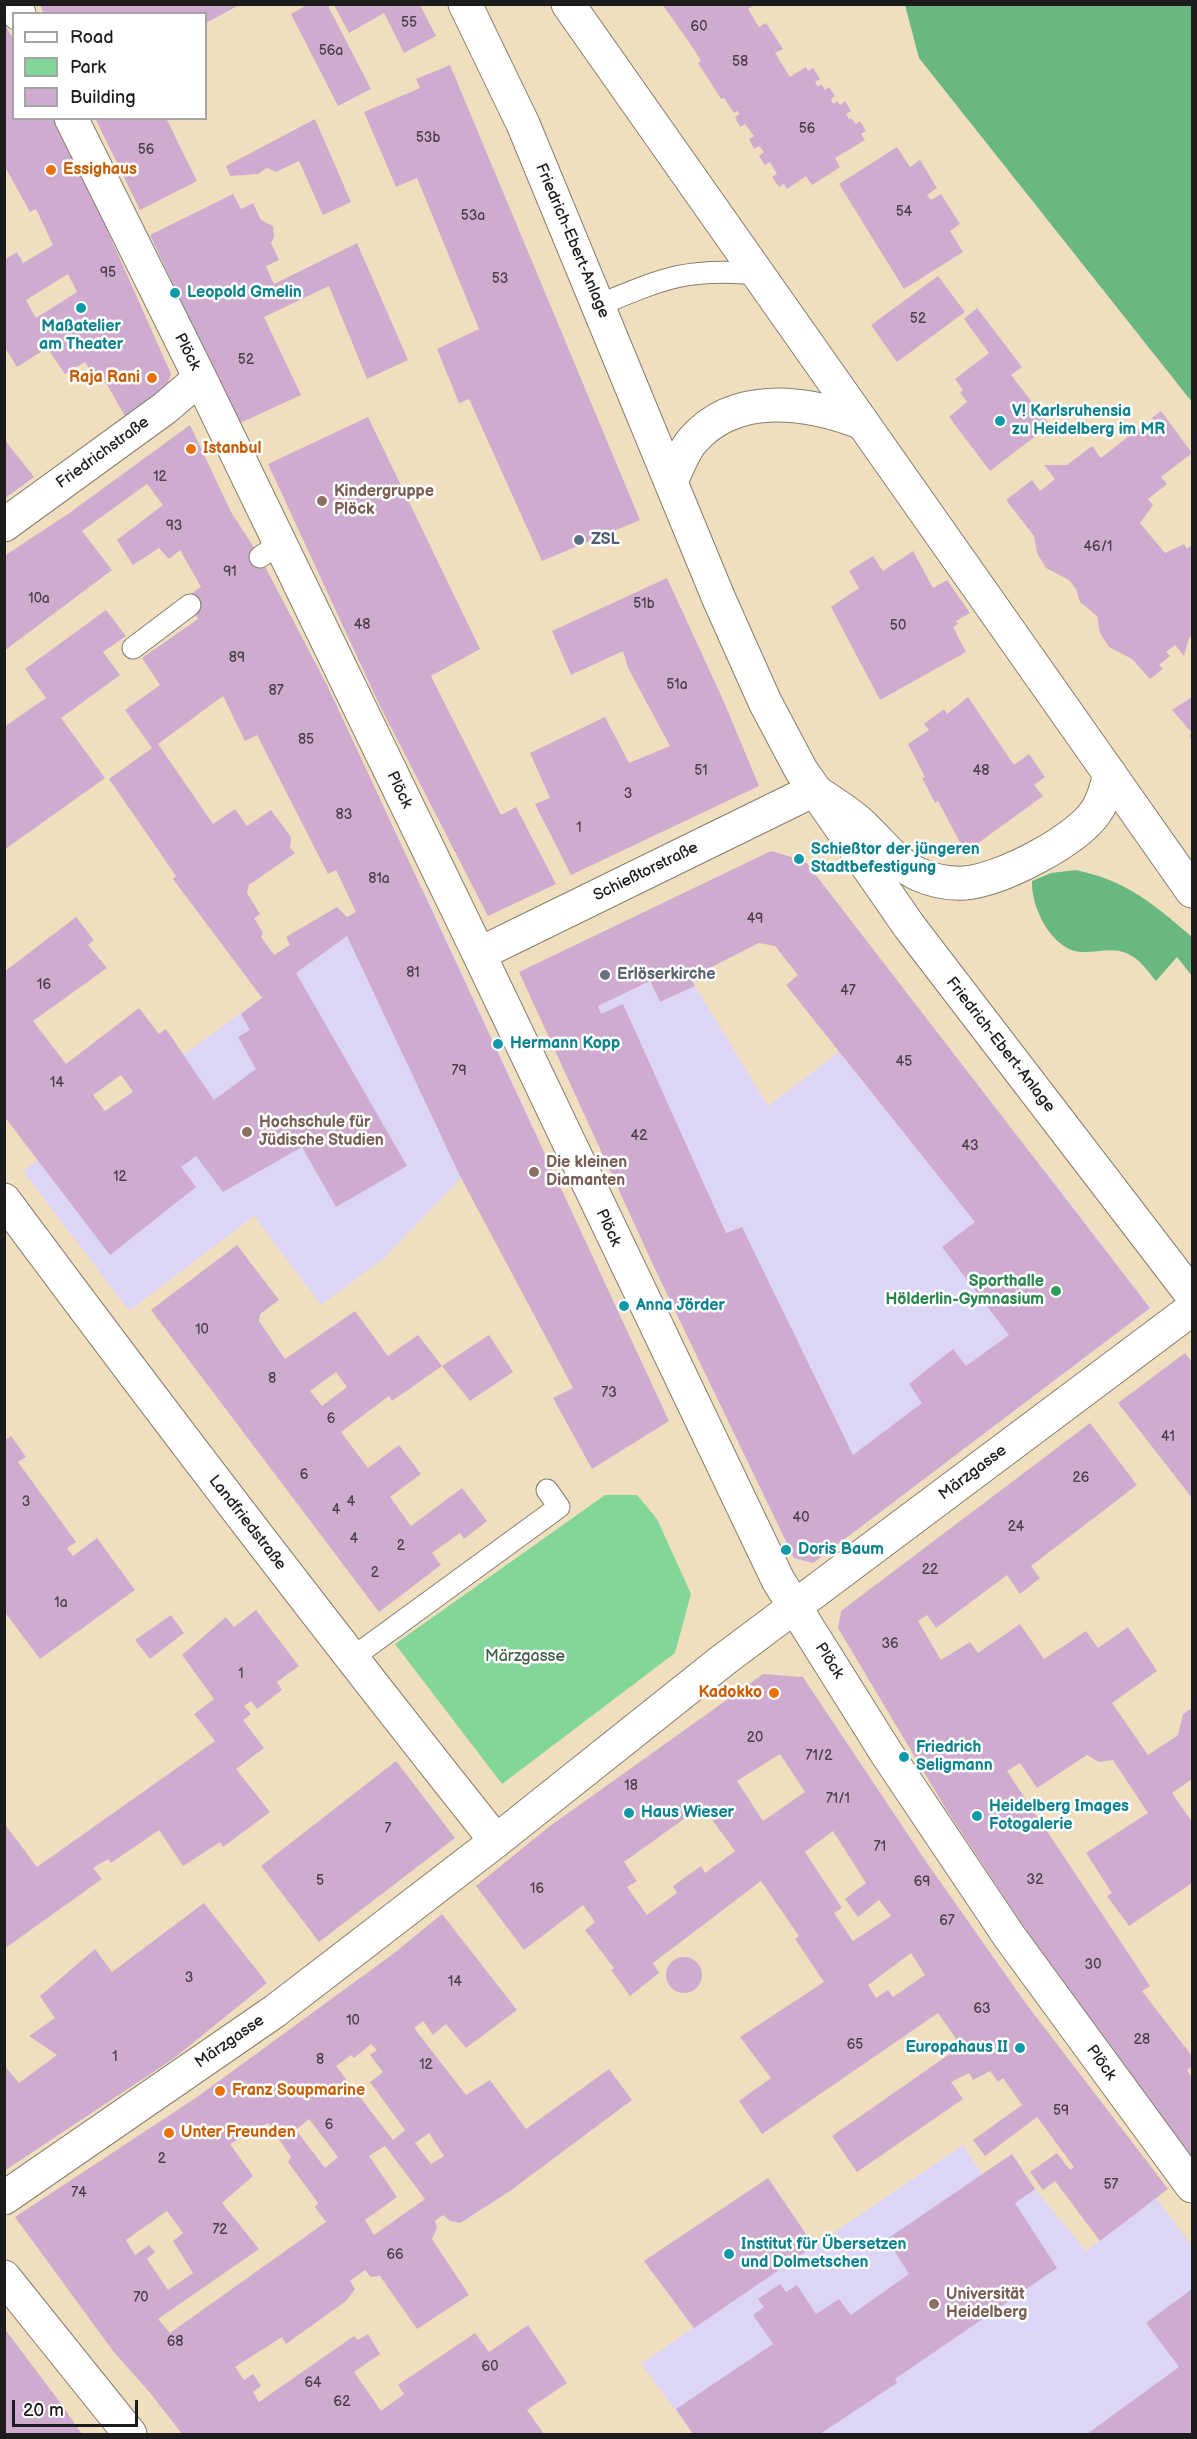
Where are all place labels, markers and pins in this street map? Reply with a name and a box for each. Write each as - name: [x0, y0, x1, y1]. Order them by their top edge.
- place label: Essighaus: [63, 160, 137, 180]
- marker: Essighaus: [44, 163, 58, 177]
- place label: Leopold Gmelin: [187, 283, 302, 303]
- marker: Leopold Gmelin: [168, 286, 182, 300]
- marker: Maßatelier am Theater: [74, 301, 88, 315]
- place label: Maßatelier am Theater: [39, 317, 123, 355]
- place label: Raja Rani: [69, 368, 140, 388]
- marker: Raja Rani: [145, 371, 159, 385]
- place label: V! Karlsruhensia zu Heidelberg im MR: [1012, 402, 1165, 440]
- marker: V! Karlsruhensia zu Heidelberg im MR: [993, 414, 1007, 428]
- place label: Istanbul: [203, 439, 261, 459]
- marker: Istanbul: [184, 442, 198, 456]
- place label: Kindergruppe Plöck: [334, 482, 434, 520]
- marker: Kindergruppe Plöck: [315, 494, 329, 508]
- place label: ZSL: [591, 530, 620, 550]
- marker: ZSL: [572, 533, 586, 547]
- place label: Schießtor der jüngeren Stadtbefestigung: [811, 840, 980, 878]
- marker: Schießtor der jüngeren Stadtbefestigung: [792, 852, 806, 866]
- place label: Erlöserkirche: [617, 965, 715, 985]
- marker: Erlöserkirche: [598, 968, 612, 982]
- place label: Hermann Kopp: [510, 1034, 620, 1054]
- marker: Hermann Kopp: [491, 1037, 505, 1051]
- place label: Hochschule für Jüdische Studien: [259, 1113, 384, 1151]
- marker: Hochschule für Jüdische Studien: [240, 1125, 254, 1139]
- place label: Die kleinen Diamanten: [546, 1153, 627, 1191]
- marker: Die kleinen Diamanten: [527, 1165, 541, 1179]
- place label: Sporthalle Hölderlin-Gymnasium: [885, 1272, 1044, 1310]
- marker: Sporthalle Hölderlin-Gymnasium: [1049, 1284, 1063, 1298]
- place label: Anna Jörder: [636, 1296, 725, 1316]
- marker: Anna Jörder: [617, 1299, 631, 1313]
- place label: Doris Baum: [798, 1540, 884, 1560]
- marker: Doris Baum: [779, 1543, 793, 1557]
- place label: Kadokko: [699, 1683, 762, 1703]
- marker: Kadokko: [767, 1686, 781, 1700]
- place label: Friedrich Seligmann: [916, 1738, 993, 1776]
- marker: Friedrich Seligmann: [897, 1750, 911, 1764]
- place label: Heidelberg Images Fotogalerie: [989, 1797, 1129, 1835]
- place label: Haus Wieser: [641, 1803, 734, 1823]
- marker: Haus Wieser: [622, 1806, 636, 1820]
- marker: Heidelberg Images Fotogalerie: [970, 1809, 984, 1823]
- place label: Europahaus II: [905, 2038, 1008, 2058]
- marker: Europahaus II: [1013, 2041, 1027, 2055]
- place label: Franz Soupmarine: [232, 2081, 365, 2101]
- marker: Franz Soupmarine: [213, 2084, 227, 2098]
- place label: Unter Freunden: [181, 2123, 296, 2143]
- marker: Unter Freunden: [162, 2126, 176, 2140]
- place label: Institut für Übersetzen und Dolmetschen: [741, 2235, 906, 2273]
- marker: Institut für Übersetzen und Dolmetschen: [722, 2247, 736, 2261]
- place label: Universität Heidelberg: [946, 2285, 1027, 2323]
- marker: Universität Heidelberg: [927, 2297, 941, 2311]

